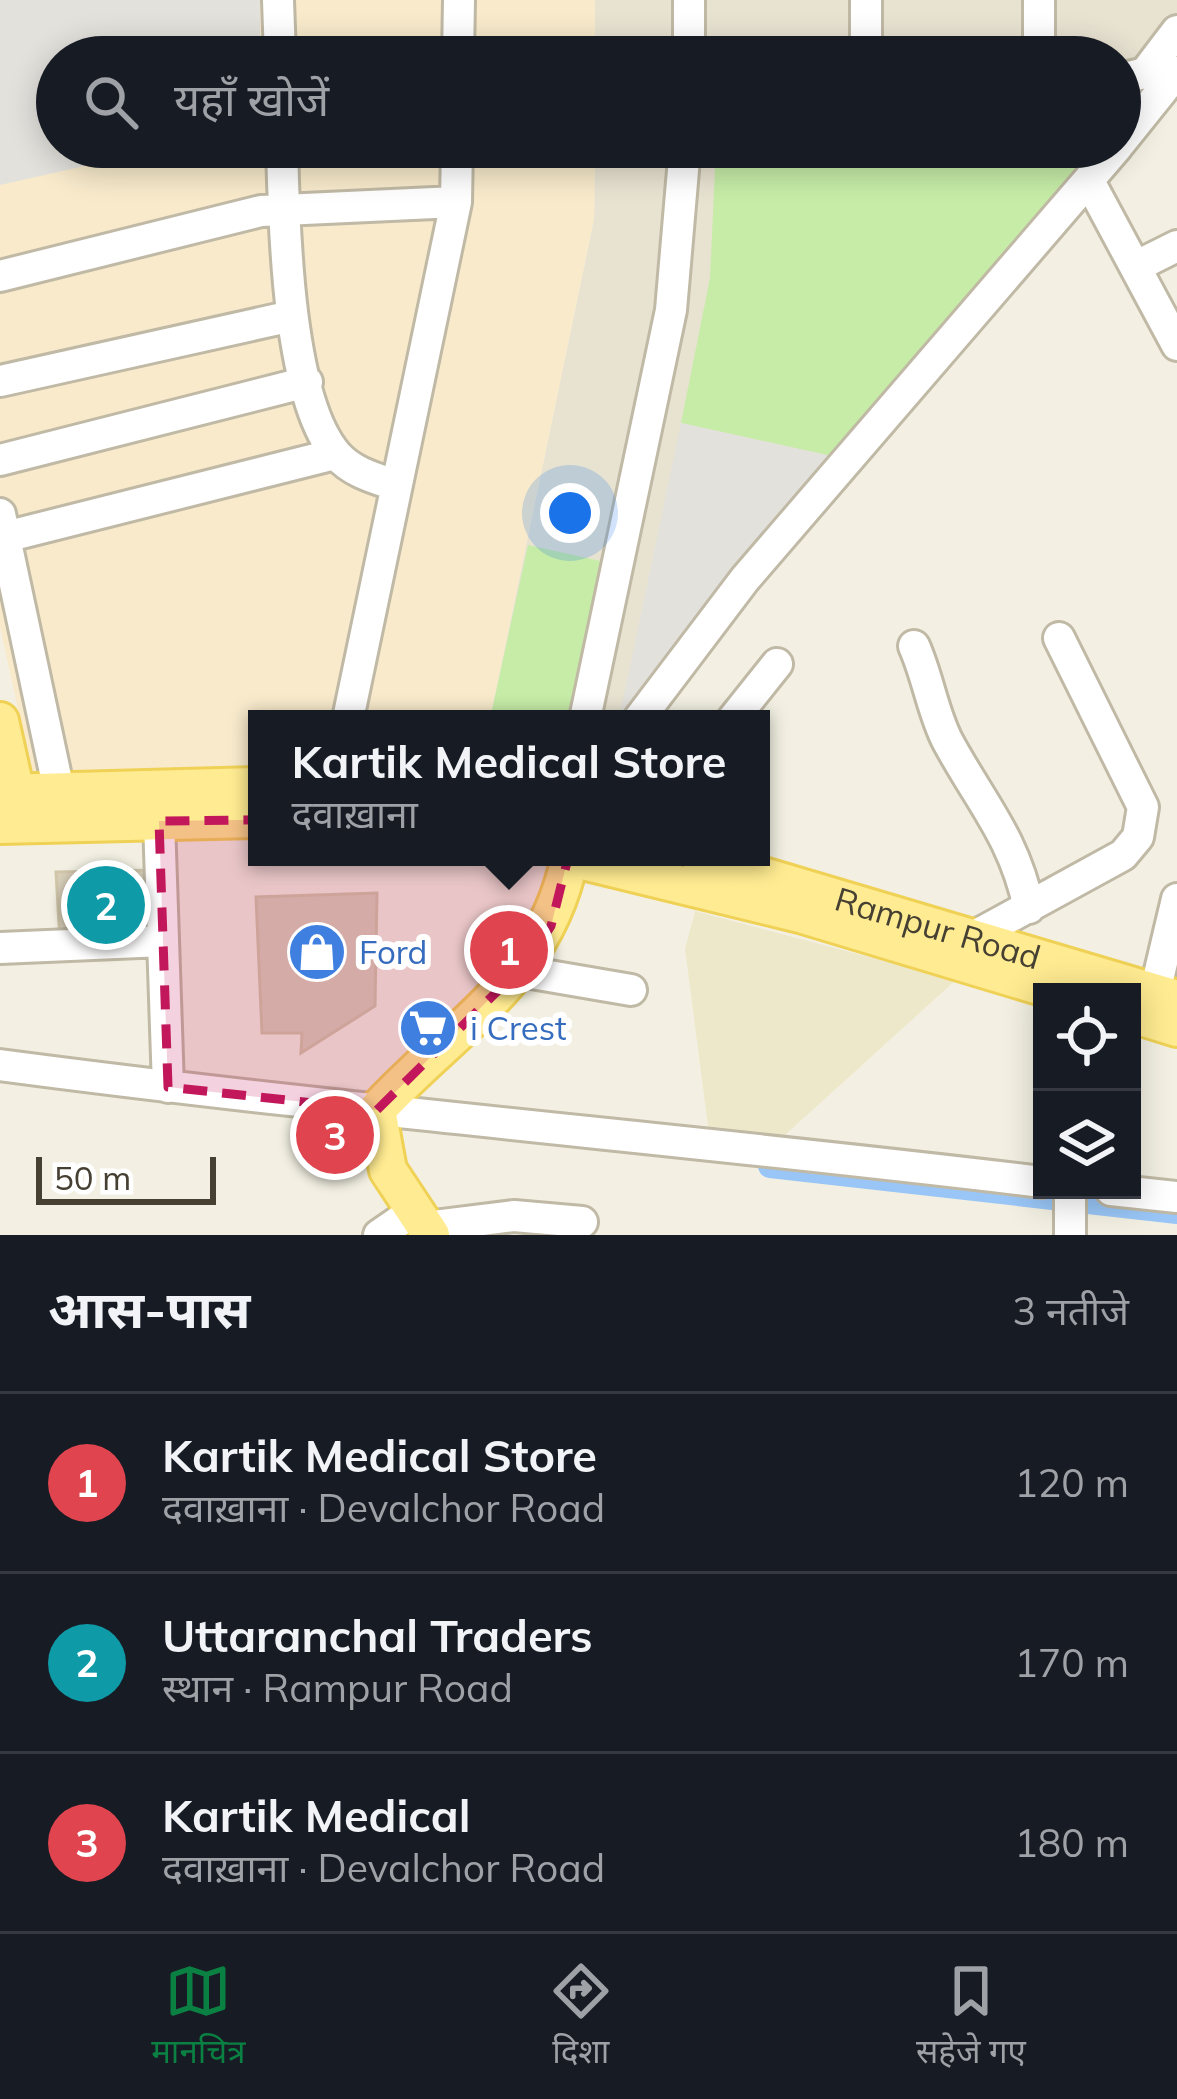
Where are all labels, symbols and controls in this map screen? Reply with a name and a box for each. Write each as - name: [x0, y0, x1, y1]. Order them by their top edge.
- search box: [36, 36, 1141, 168]
- icon: search: [78, 69, 144, 135]
- text: यहाँ खोजें: [174, 71, 329, 127]
- your location: [540, 483, 600, 543]
- popup: [248, 710, 770, 866]
- text: Kartik Medical Store: [291, 733, 727, 789]
- text: दवाख़ाना: [291, 789, 418, 838]
- pin: 2: [67, 860, 145, 950]
- street label: Rampur Road: [830, 878, 1045, 977]
- pin: 1: [470, 905, 548, 995]
- shop icon: Ford: [286, 921, 348, 983]
- place label: Ford: [359, 931, 427, 972]
- map controls: [1033, 983, 1141, 1199]
- button: locate: [1033, 983, 1141, 1091]
- supermarket icon: i Crest: [397, 997, 459, 1059]
- place label: i Crest: [470, 1007, 567, 1048]
- pin: 3: [296, 1090, 374, 1180]
- button: layers: [1033, 1091, 1141, 1199]
- scale bar: [36, 1151, 216, 1204]
- text: 50 m: [54, 1157, 131, 1198]
- text: आस-पास: [48, 1277, 250, 1341]
- text: 3 नतीजे: [1013, 1286, 1129, 1335]
- text: Kartik Medical Store: [162, 1427, 597, 1483]
- text: 1: [75, 1458, 99, 1507]
- text: 120 m: [1014, 1458, 1129, 1507]
- text: दवाख़ाना · Devalchor Road: [162, 1483, 605, 1532]
- text: Uttaranchal Traders: [162, 1607, 593, 1663]
- text: 2: [75, 1638, 99, 1687]
- text: 170 m: [1014, 1638, 1129, 1687]
- text: स्थान · Rampur Road: [162, 1663, 513, 1712]
- text: Kartik Medical: [162, 1787, 470, 1843]
- text: 3: [75, 1818, 99, 1867]
- text: 180 m: [1014, 1818, 1129, 1867]
- text: दवाख़ाना · Devalchor Road: [162, 1843, 605, 1892]
- tab: मानचित्र: [151, 1958, 245, 2076]
- tab: दिशा: [548, 1958, 614, 2076]
- tab: सहेजे गए: [916, 1958, 1026, 2076]

